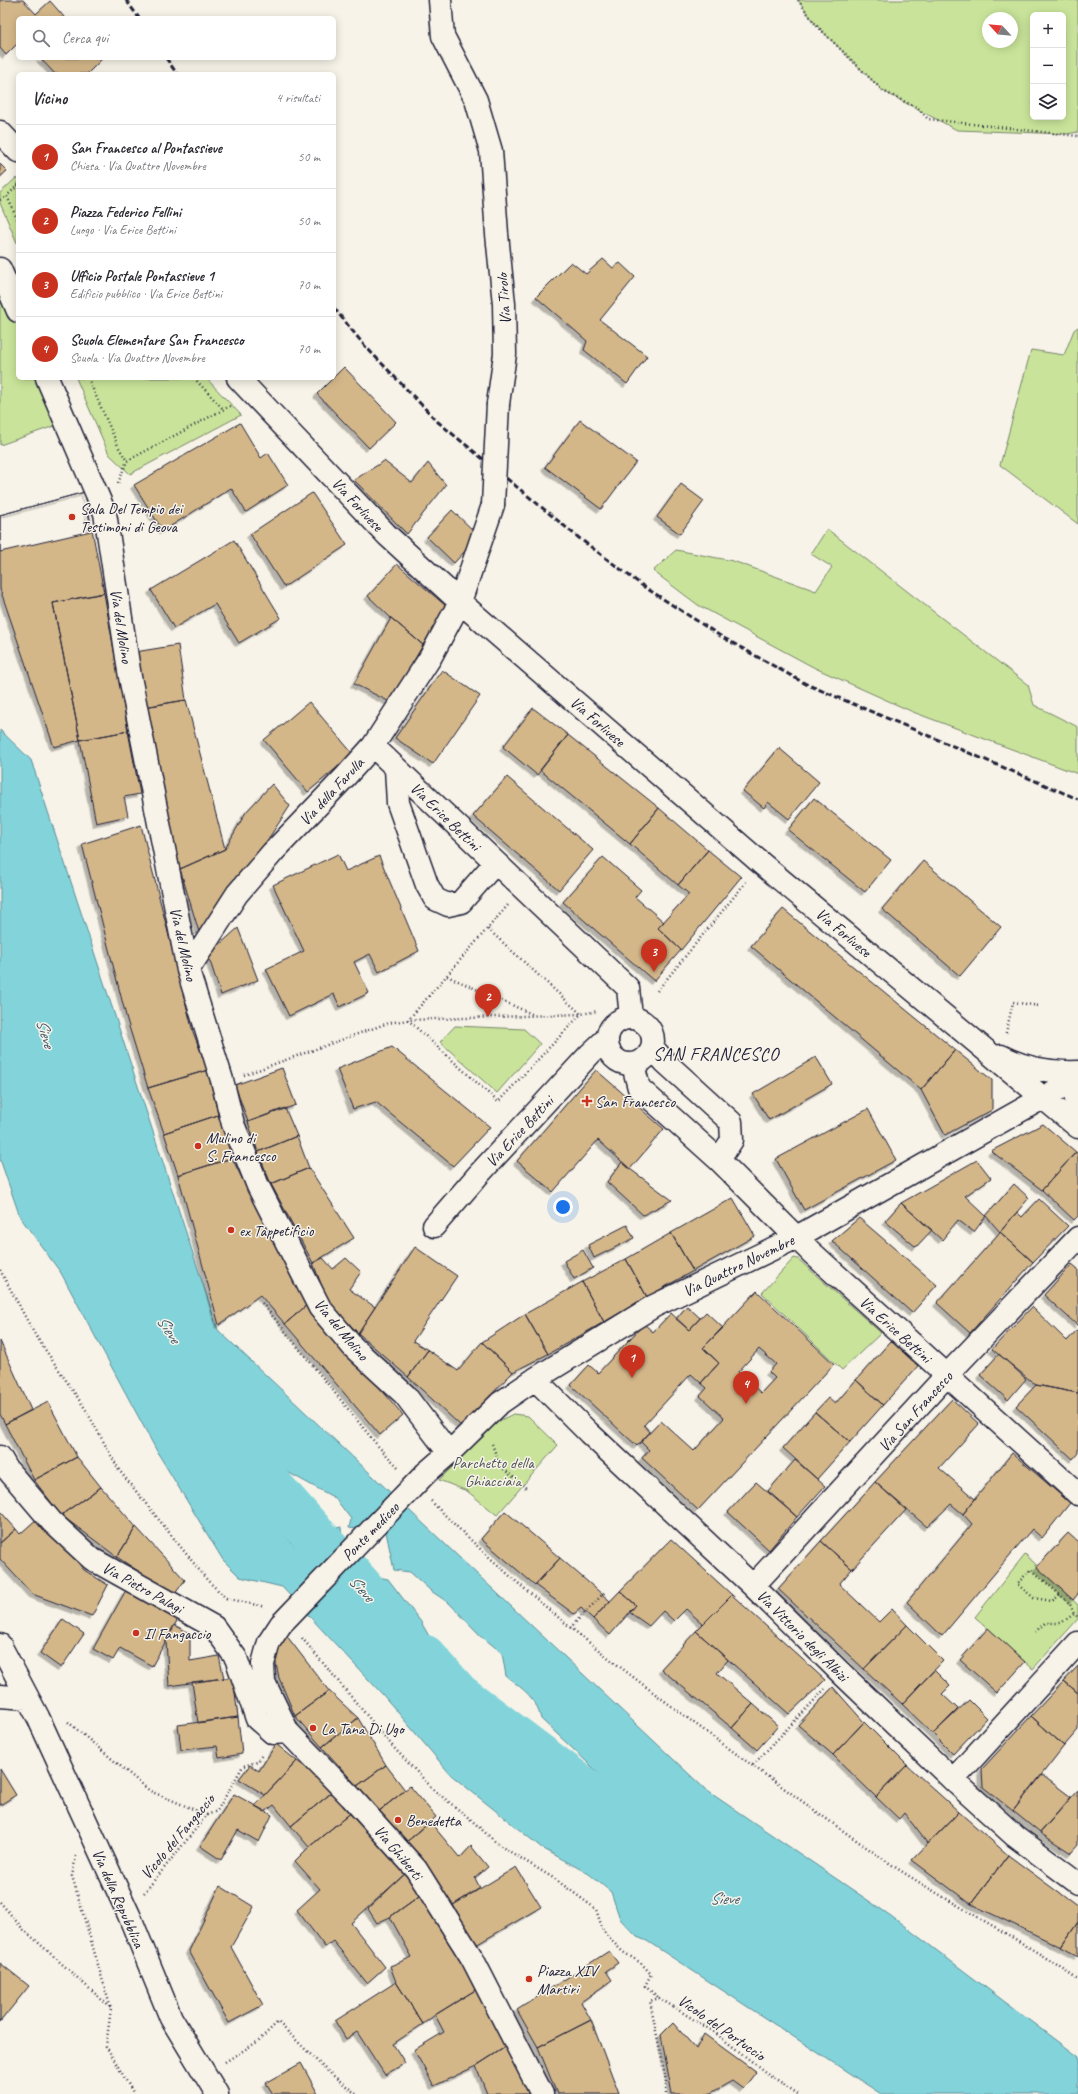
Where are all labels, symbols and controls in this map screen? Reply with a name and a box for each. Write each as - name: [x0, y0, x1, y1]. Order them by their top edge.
- north arrow: [982, 12, 1018, 48]
- map controls: [1030, 12, 1066, 120]
- button: +: [1030, 12, 1066, 48]
- search box: [16, 16, 336, 60]
- icon: search: [30, 27, 52, 49]
- text: Cerca qui: [62, 29, 108, 48]
- button: −: [1030, 48, 1066, 84]
- button: layers: [1030, 84, 1066, 120]
- text: Vicino: [32, 88, 67, 109]
- text: 4 risultati: [276, 90, 320, 106]
- text: San Francesco al Pontassieve: [70, 139, 222, 158]
- text: 1: [42, 149, 48, 165]
- text: 50 m: [298, 149, 320, 165]
- text: Chiesa · Via Quattro Novembre: [70, 158, 206, 174]
- text: Piazza Federico Fellini: [70, 203, 181, 222]
- text: 2: [42, 213, 48, 229]
- text: 50 m: [298, 213, 320, 229]
- text: Luogo · Via Erice Bettini: [70, 222, 176, 238]
- text: Ufficio Postale Pontassieve 1: [70, 267, 214, 286]
- street label: Via Tirolo: [492, 270, 516, 325]
- text: 3: [42, 277, 48, 293]
- text: 70 m: [298, 277, 320, 293]
- text: Edificio pubblico · Via Erice Bettini: [70, 286, 222, 302]
- text: Scuola Elementare San Francesco: [70, 331, 244, 350]
- text: 4: [42, 341, 48, 357]
- text: 70 m: [298, 341, 320, 357]
- text: Scuola · Via Quattro Novembre: [70, 350, 205, 366]
- street label: Via Forlivese: [327, 474, 388, 537]
- place label: Sala Del Tempio dei Testimoni di Geova: [80, 499, 184, 537]
- marker: Sala Del Tempio dei Testimoni di Geova: [67, 512, 77, 522]
- street label: Via del Molino: [105, 588, 137, 666]
- street label: Via Forlivese: [566, 692, 630, 752]
- street label: Via della Farulla: [295, 753, 369, 830]
- street label: Via Erice Bettini: [406, 778, 486, 857]
- street label: Via Forlivese: [812, 904, 877, 963]
- street label: Via del Molino: [165, 905, 201, 984]
- pin: 3: [641, 939, 667, 972]
- pin: 2: [475, 984, 501, 1017]
- water label: Sieve: [32, 1017, 60, 1052]
- district label: SAN FRANCESCO: [653, 1043, 780, 1065]
- street label: Via Erice Bettini: [482, 1090, 559, 1172]
- place label: San Francesco: [595, 1092, 676, 1112]
- marker: San Francesco: [582, 1096, 592, 1106]
- place label: Mulino di S. Francesco: [206, 1128, 277, 1166]
- marker: Mulino di S. Francesco: [193, 1141, 203, 1151]
- your location: [553, 1197, 573, 1217]
- place label: ex Tappetificio: [239, 1221, 315, 1241]
- marker: ex Tappetificio: [226, 1225, 236, 1235]
- street label: Via Quattro Novembre: [680, 1230, 799, 1301]
- street label: Via Erice Bettini: [855, 1292, 937, 1369]
- street label: Via del Molino: [309, 1295, 374, 1366]
- water label: Sieve: [152, 1312, 186, 1349]
- pin: 1: [619, 1345, 645, 1378]
- street label: Via San Francesco: [874, 1366, 958, 1456]
- pin: 4: [733, 1371, 759, 1404]
- park label: Parchetto della Ghiacciaia: [452, 1453, 535, 1491]
- street label: Ponte mediceo: [338, 1497, 405, 1565]
- street label: Via Pietro Palagi: [99, 1558, 188, 1619]
- water label: Sieve: [344, 1571, 381, 1608]
- street label: Via Vittorio degli Albizi: [752, 1586, 854, 1687]
- place label: Il Fangaccio: [144, 1624, 212, 1644]
- marker: Il Fangaccio: [131, 1628, 141, 1638]
- place label: La Tana Di Ugo: [321, 1719, 406, 1739]
- marker: La Tana Di Ugo: [308, 1723, 318, 1733]
- street label: Vicolo del Fangaccio: [136, 1788, 221, 1883]
- place label: Benedetta: [406, 1811, 462, 1831]
- marker: Benedetta: [393, 1815, 403, 1825]
- street label: Via Ghiberti: [369, 1821, 428, 1886]
- street label: Via della Repubblica: [87, 1846, 149, 1952]
- water label: Sieve: [710, 1888, 741, 1909]
- place label: Piazza XIV Martiri: [537, 1961, 600, 1999]
- marker: Piazza XIV Martiri: [524, 1974, 534, 1984]
- street label: Vicolo del Portuccio: [674, 1990, 771, 2067]

